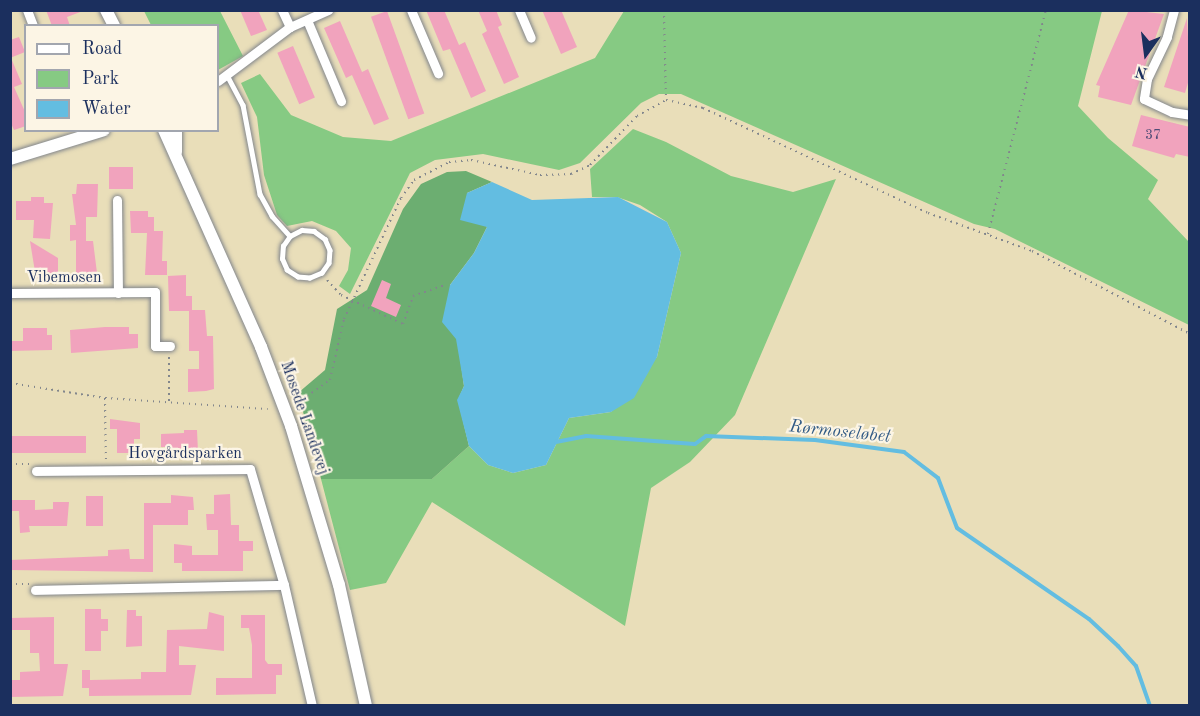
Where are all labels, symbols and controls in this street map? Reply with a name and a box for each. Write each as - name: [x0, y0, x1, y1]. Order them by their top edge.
- legend: [24, 24, 219, 132]
- north arrow: [1116, 24, 1176, 84]
- text: Road: [82, 40, 122, 58]
- text: N: [1134, 62, 1150, 81]
- text: Park: [82, 70, 119, 88]
- text: Water: [82, 100, 131, 118]
- house number: 37: [1145, 127, 1161, 143]
- street label: Vibemosen: [26, 268, 102, 288]
- street label: Mosede Landevej: [276, 359, 332, 477]
- water label: Rørmoseløbet: [788, 416, 892, 448]
- street label: Hovgårdsparken: [128, 444, 242, 464]

